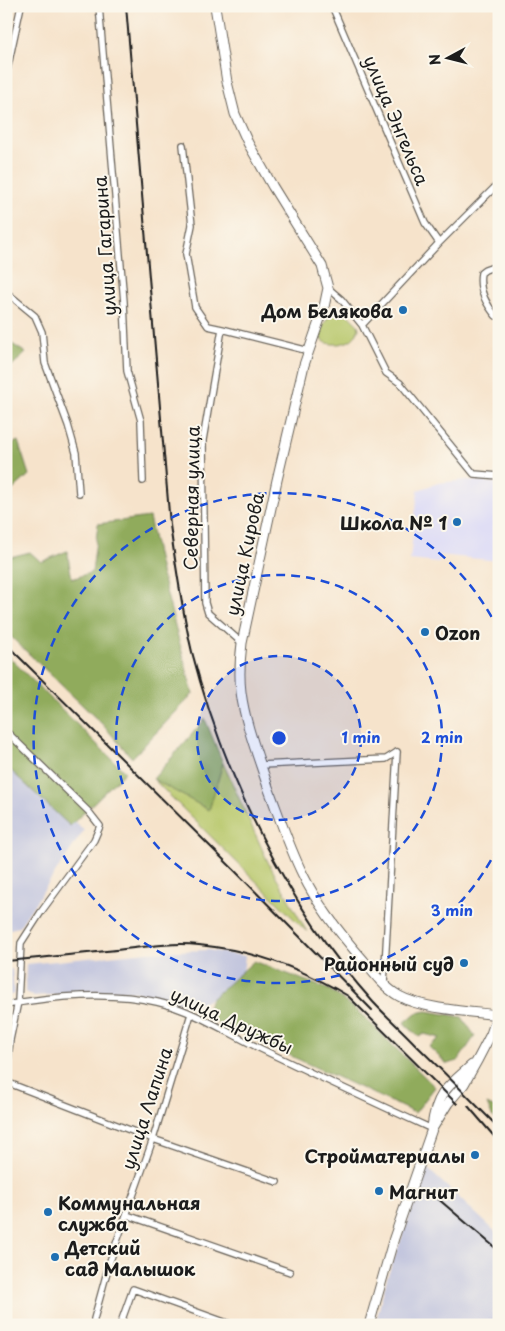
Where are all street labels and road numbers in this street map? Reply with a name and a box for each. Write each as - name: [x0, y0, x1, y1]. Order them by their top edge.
- street label: улица Энгельса: [357, 51, 437, 190]
- street label: улица Гагарина: [86, 174, 122, 317]
- street label: Северная улица: [176, 425, 206, 571]
- street label: улица Кирова: [218, 489, 270, 618]
- street label: улица Дружбы: [166, 980, 298, 1060]
- street label: улица Лапина: [113, 1043, 179, 1173]

